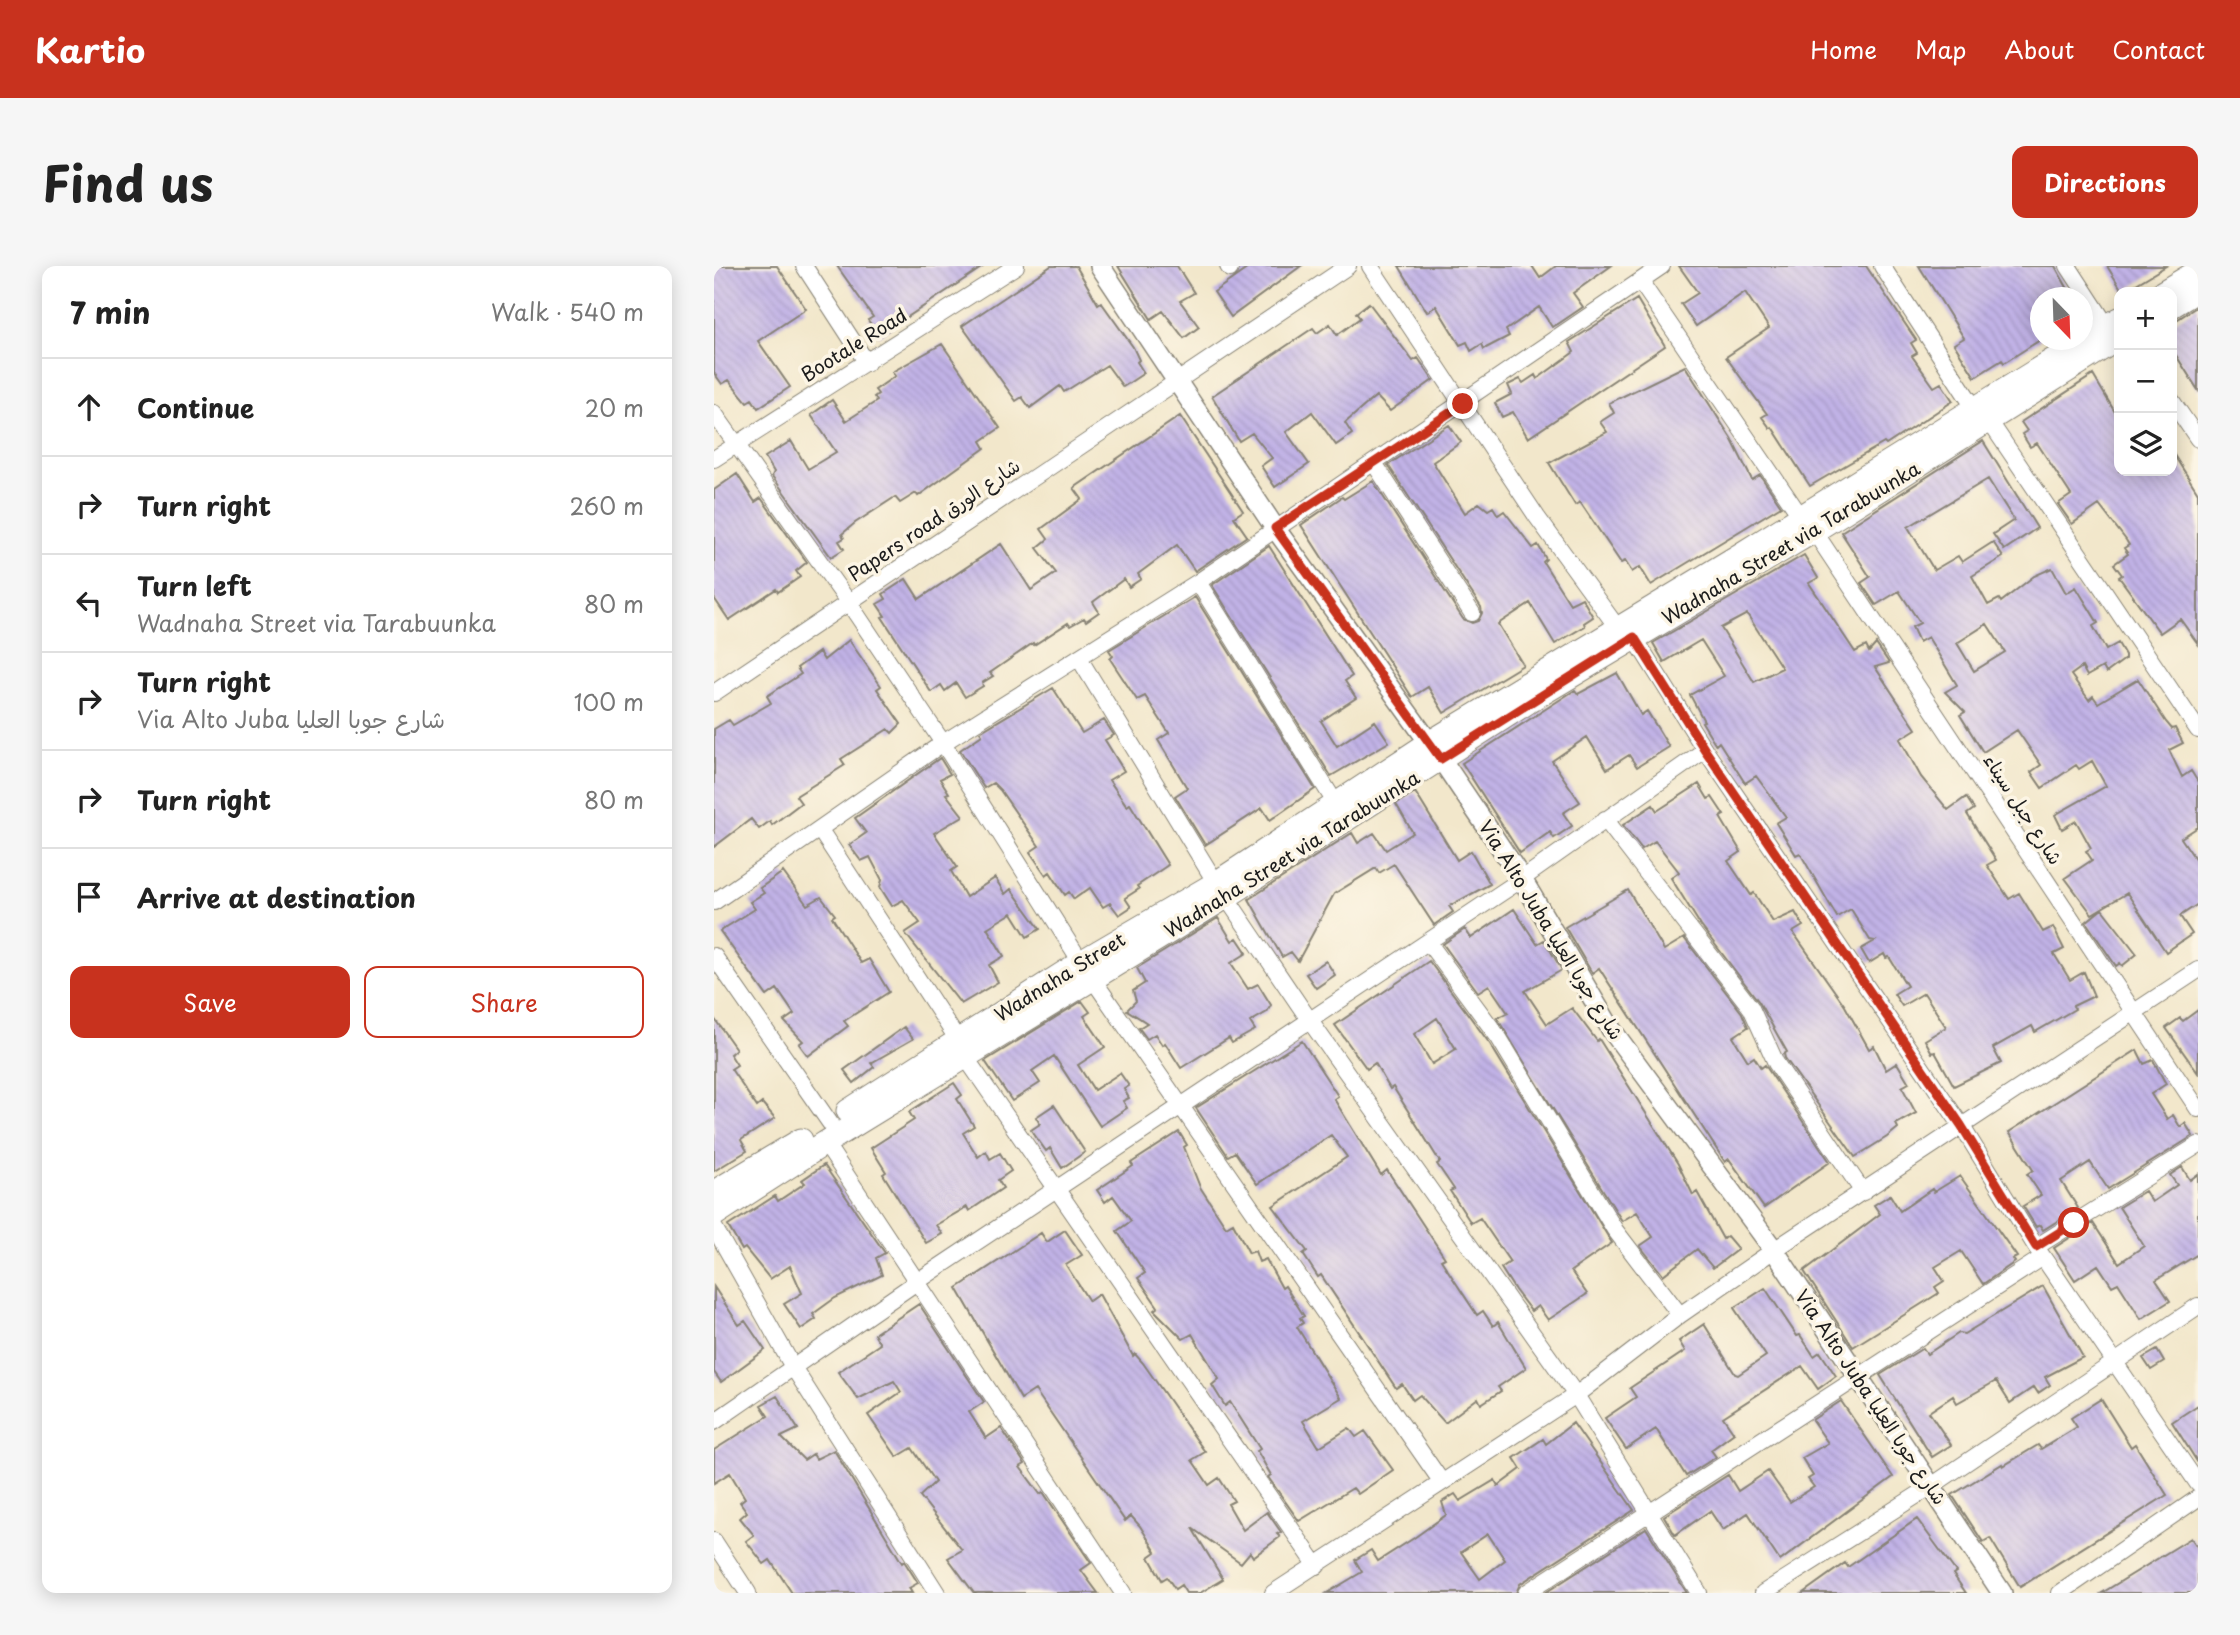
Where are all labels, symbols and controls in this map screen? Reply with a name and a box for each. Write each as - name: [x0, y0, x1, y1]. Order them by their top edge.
- text: Kartio: [35, 24, 145, 74]
- text: Home: [1810, 31, 1877, 67]
- text: Map: [1915, 31, 1966, 67]
- text: About: [2004, 31, 2074, 67]
- text: Contact: [2112, 31, 2205, 67]
- text: Find us: [42, 145, 213, 219]
- button: Directions: [2012, 146, 2198, 218]
- north arrow: [2030, 287, 2093, 350]
- map controls: [2114, 287, 2177, 476]
- button: +: [2114, 287, 2177, 350]
- text: 7 min: [70, 289, 151, 334]
- text: Walk · 540 m: [491, 294, 644, 329]
- street label: Bootale Road: [795, 300, 912, 388]
- button: −: [2114, 350, 2177, 413]
- icon: ahead: [70, 388, 108, 426]
- text: Continue: [137, 388, 254, 427]
- route end: [1447, 388, 1478, 419]
- text: 20 m: [585, 390, 644, 425]
- button: layers: [2114, 413, 2177, 476]
- street label: Papers road شارع الورق: [842, 451, 1026, 588]
- street label: Wadnaha Street via Tarabuunka: [1656, 454, 1925, 630]
- icon: right: [70, 486, 108, 524]
- text: Turn right: [137, 486, 271, 525]
- text: 260 m: [569, 488, 644, 523]
- text: Turn left: [137, 566, 252, 605]
- icon: left: [70, 584, 108, 622]
- text: 80 m: [584, 586, 644, 621]
- text: Wadnaha Street via Tarabuunka: [137, 605, 496, 640]
- text: Turn right: [137, 662, 271, 701]
- icon: right: [70, 682, 108, 720]
- text: 100 m: [574, 684, 644, 719]
- text: Via Alto Juba شارع جوبا العليا: [137, 701, 445, 736]
- street label: شارع جبل سيناء: [1977, 747, 2070, 870]
- street label: Wadnaha Street via Tarabuunka: [1158, 763, 1425, 944]
- icon: right: [70, 780, 108, 818]
- text: Turn right: [137, 780, 271, 819]
- text: 80 m: [584, 782, 644, 817]
- street label: Via Alto Juba شارع جوبا العليا: [1472, 814, 1631, 1045]
- icon: arrive: [70, 878, 108, 916]
- text: Arrive at destination: [137, 878, 416, 917]
- street label: Wadnaha Street: [989, 924, 1131, 1028]
- button: Save: [70, 966, 350, 1038]
- button: Share: [364, 966, 644, 1038]
- route start: [2058, 1207, 2089, 1238]
- street label: Via Alto Juba شارع جوبا العليا: [1788, 1283, 1955, 1510]

